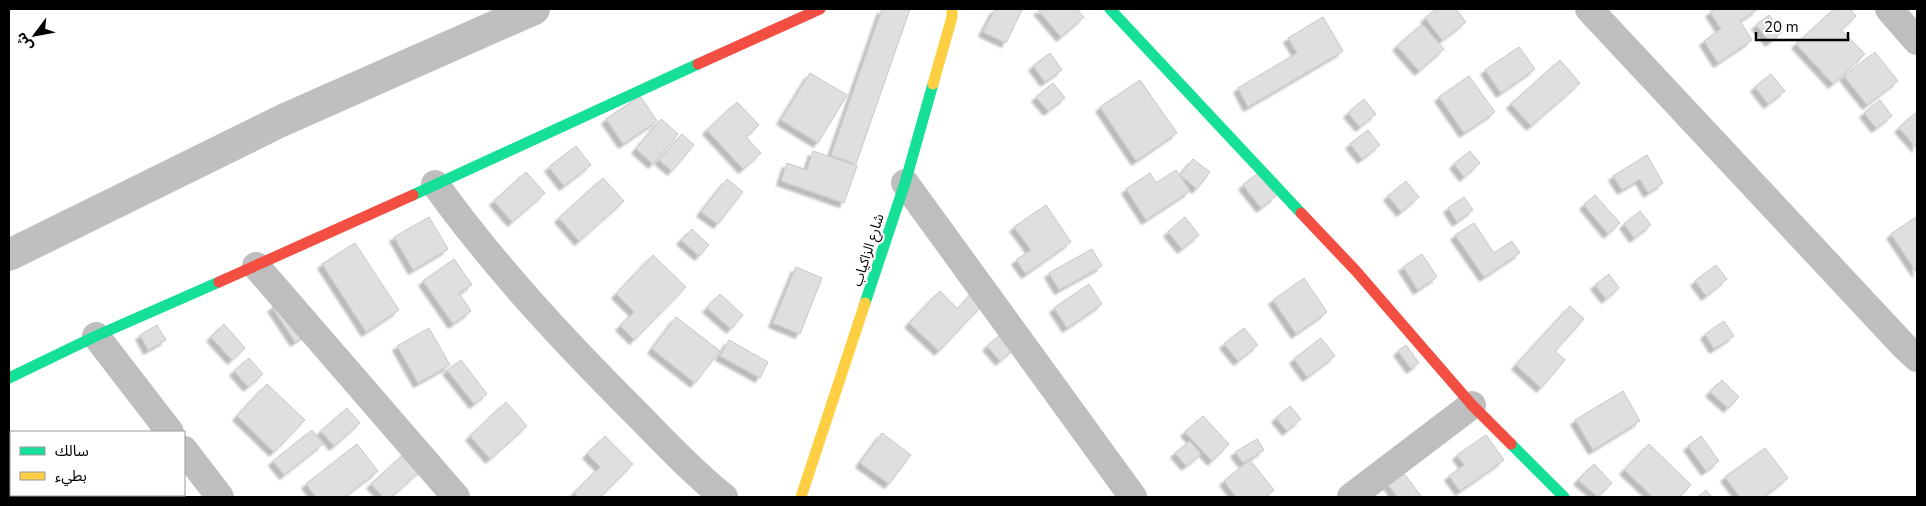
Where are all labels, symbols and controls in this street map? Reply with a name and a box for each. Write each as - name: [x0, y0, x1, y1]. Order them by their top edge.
- north arrow: [10, 10, 60, 60]
- scale bar: [1756, 10, 1848, 42]
- text: 20 m: [1764, 17, 1799, 37]
- text: ش: [11, 28, 38, 55]
- street label: شارع الزاكياب: [847, 211, 890, 289]
- legend: [10, 431, 185, 496]
- text: سالك: [55, 441, 89, 461]
- text: بطيء: [55, 466, 87, 487]

